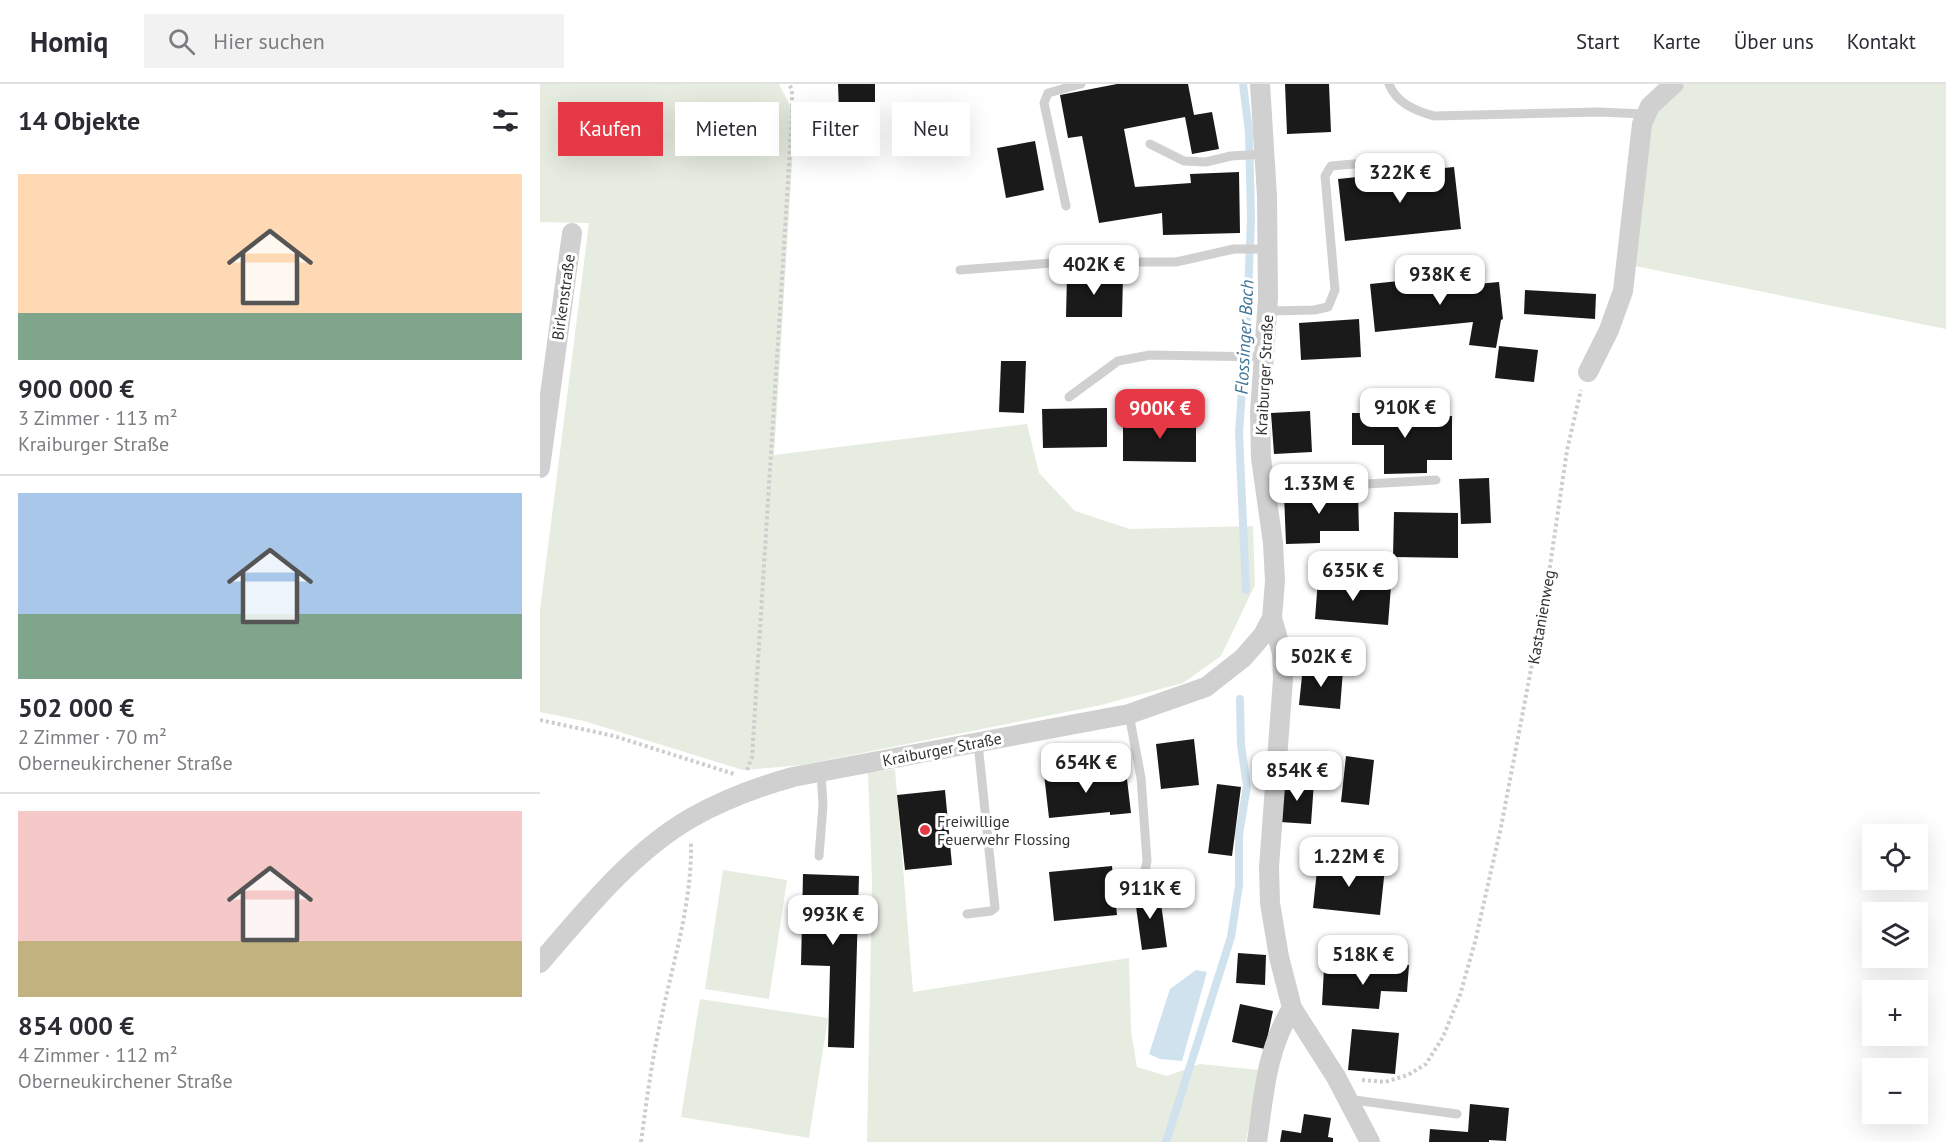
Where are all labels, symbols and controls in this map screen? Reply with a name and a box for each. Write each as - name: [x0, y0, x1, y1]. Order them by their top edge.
- search box: [144, 14, 564, 68]
- text: Homiq: [30, 23, 108, 60]
- icon: search: [165, 25, 198, 58]
- text: Hier suchen: [213, 27, 325, 55]
- text: Start: [1576, 28, 1620, 55]
- text: Karte: [1653, 28, 1701, 55]
- text: Über uns: [1734, 28, 1814, 55]
- text: Kontakt: [1847, 28, 1916, 55]
- chip: Kaufen: [558, 102, 663, 156]
- chip: Mieten: [675, 102, 779, 156]
- chip: Filter: [791, 102, 880, 156]
- chip: Neu: [892, 102, 970, 156]
- text: 14 Objekte: [18, 104, 140, 137]
- icon: filters: [489, 104, 522, 137]
- pin: 322K €: [1351, 153, 1449, 204]
- text: 322K €: [1369, 159, 1431, 185]
- icon: home: [216, 213, 324, 321]
- pin: 402K €: [1045, 245, 1143, 296]
- text: 402K €: [1063, 251, 1125, 277]
- street label: Birkenstraße: [547, 253, 579, 341]
- pin: 938K €: [1391, 255, 1489, 306]
- text: 938K €: [1409, 261, 1471, 287]
- water label: Flossinger Bach: [1230, 279, 1258, 395]
- street label: Kraiburger Straße: [1251, 314, 1277, 436]
- text: 900 000 €: [18, 372, 134, 405]
- pin: 910K €: [1356, 388, 1454, 439]
- pin: 900K €: [1111, 389, 1209, 440]
- text: 910K €: [1374, 394, 1436, 420]
- text: 900K €: [1129, 395, 1191, 421]
- text: 3 Zimmer · 113 m²: [18, 405, 178, 431]
- text: Kraiburger Straße: [18, 431, 169, 457]
- pin: 1.33M €: [1264, 464, 1374, 515]
- text: 1.33M €: [1283, 470, 1355, 496]
- icon: home: [216, 532, 324, 640]
- pin: 635K €: [1304, 551, 1402, 602]
- text: 635K €: [1322, 557, 1384, 583]
- street label: Kastanienweg: [1523, 568, 1559, 666]
- pin: 502K €: [1272, 637, 1370, 688]
- text: 502K €: [1290, 643, 1352, 669]
- text: 502 000 €: [18, 691, 134, 724]
- text: 2 Zimmer · 70 m²: [18, 724, 167, 750]
- street label: Kraiburger Straße: [881, 728, 1003, 770]
- pin: 654K €: [1037, 743, 1135, 794]
- text: 654K €: [1055, 749, 1117, 775]
- text: Oberneukirchener Straße: [18, 750, 233, 776]
- pin: 854K €: [1248, 751, 1346, 802]
- text: 854K €: [1266, 757, 1328, 783]
- place label: Freiwillige Feuerwehr Flossing: [937, 811, 1070, 849]
- marker: Freiwillige Feuerwehr Flossing: [918, 823, 932, 837]
- map controls: [1862, 824, 1928, 1124]
- button: locate: [1862, 824, 1928, 890]
- pin: 1.22M €: [1294, 837, 1404, 888]
- text: 1.22M €: [1313, 843, 1385, 869]
- icon: home: [216, 850, 324, 958]
- pin: 911K €: [1101, 869, 1199, 920]
- text: 911K €: [1119, 875, 1181, 901]
- pin: 993K €: [784, 895, 882, 946]
- text: 993K €: [802, 901, 864, 927]
- button: layers: [1862, 902, 1928, 968]
- pin: 518K €: [1314, 935, 1412, 986]
- text: 518K €: [1332, 941, 1394, 967]
- button: +: [1862, 980, 1928, 1046]
- text: 854 000 €: [18, 1009, 134, 1042]
- text: 4 Zimmer · 112 m²: [18, 1042, 178, 1068]
- button: −: [1862, 1058, 1928, 1124]
- text: Oberneukirchener Straße: [18, 1068, 233, 1094]

